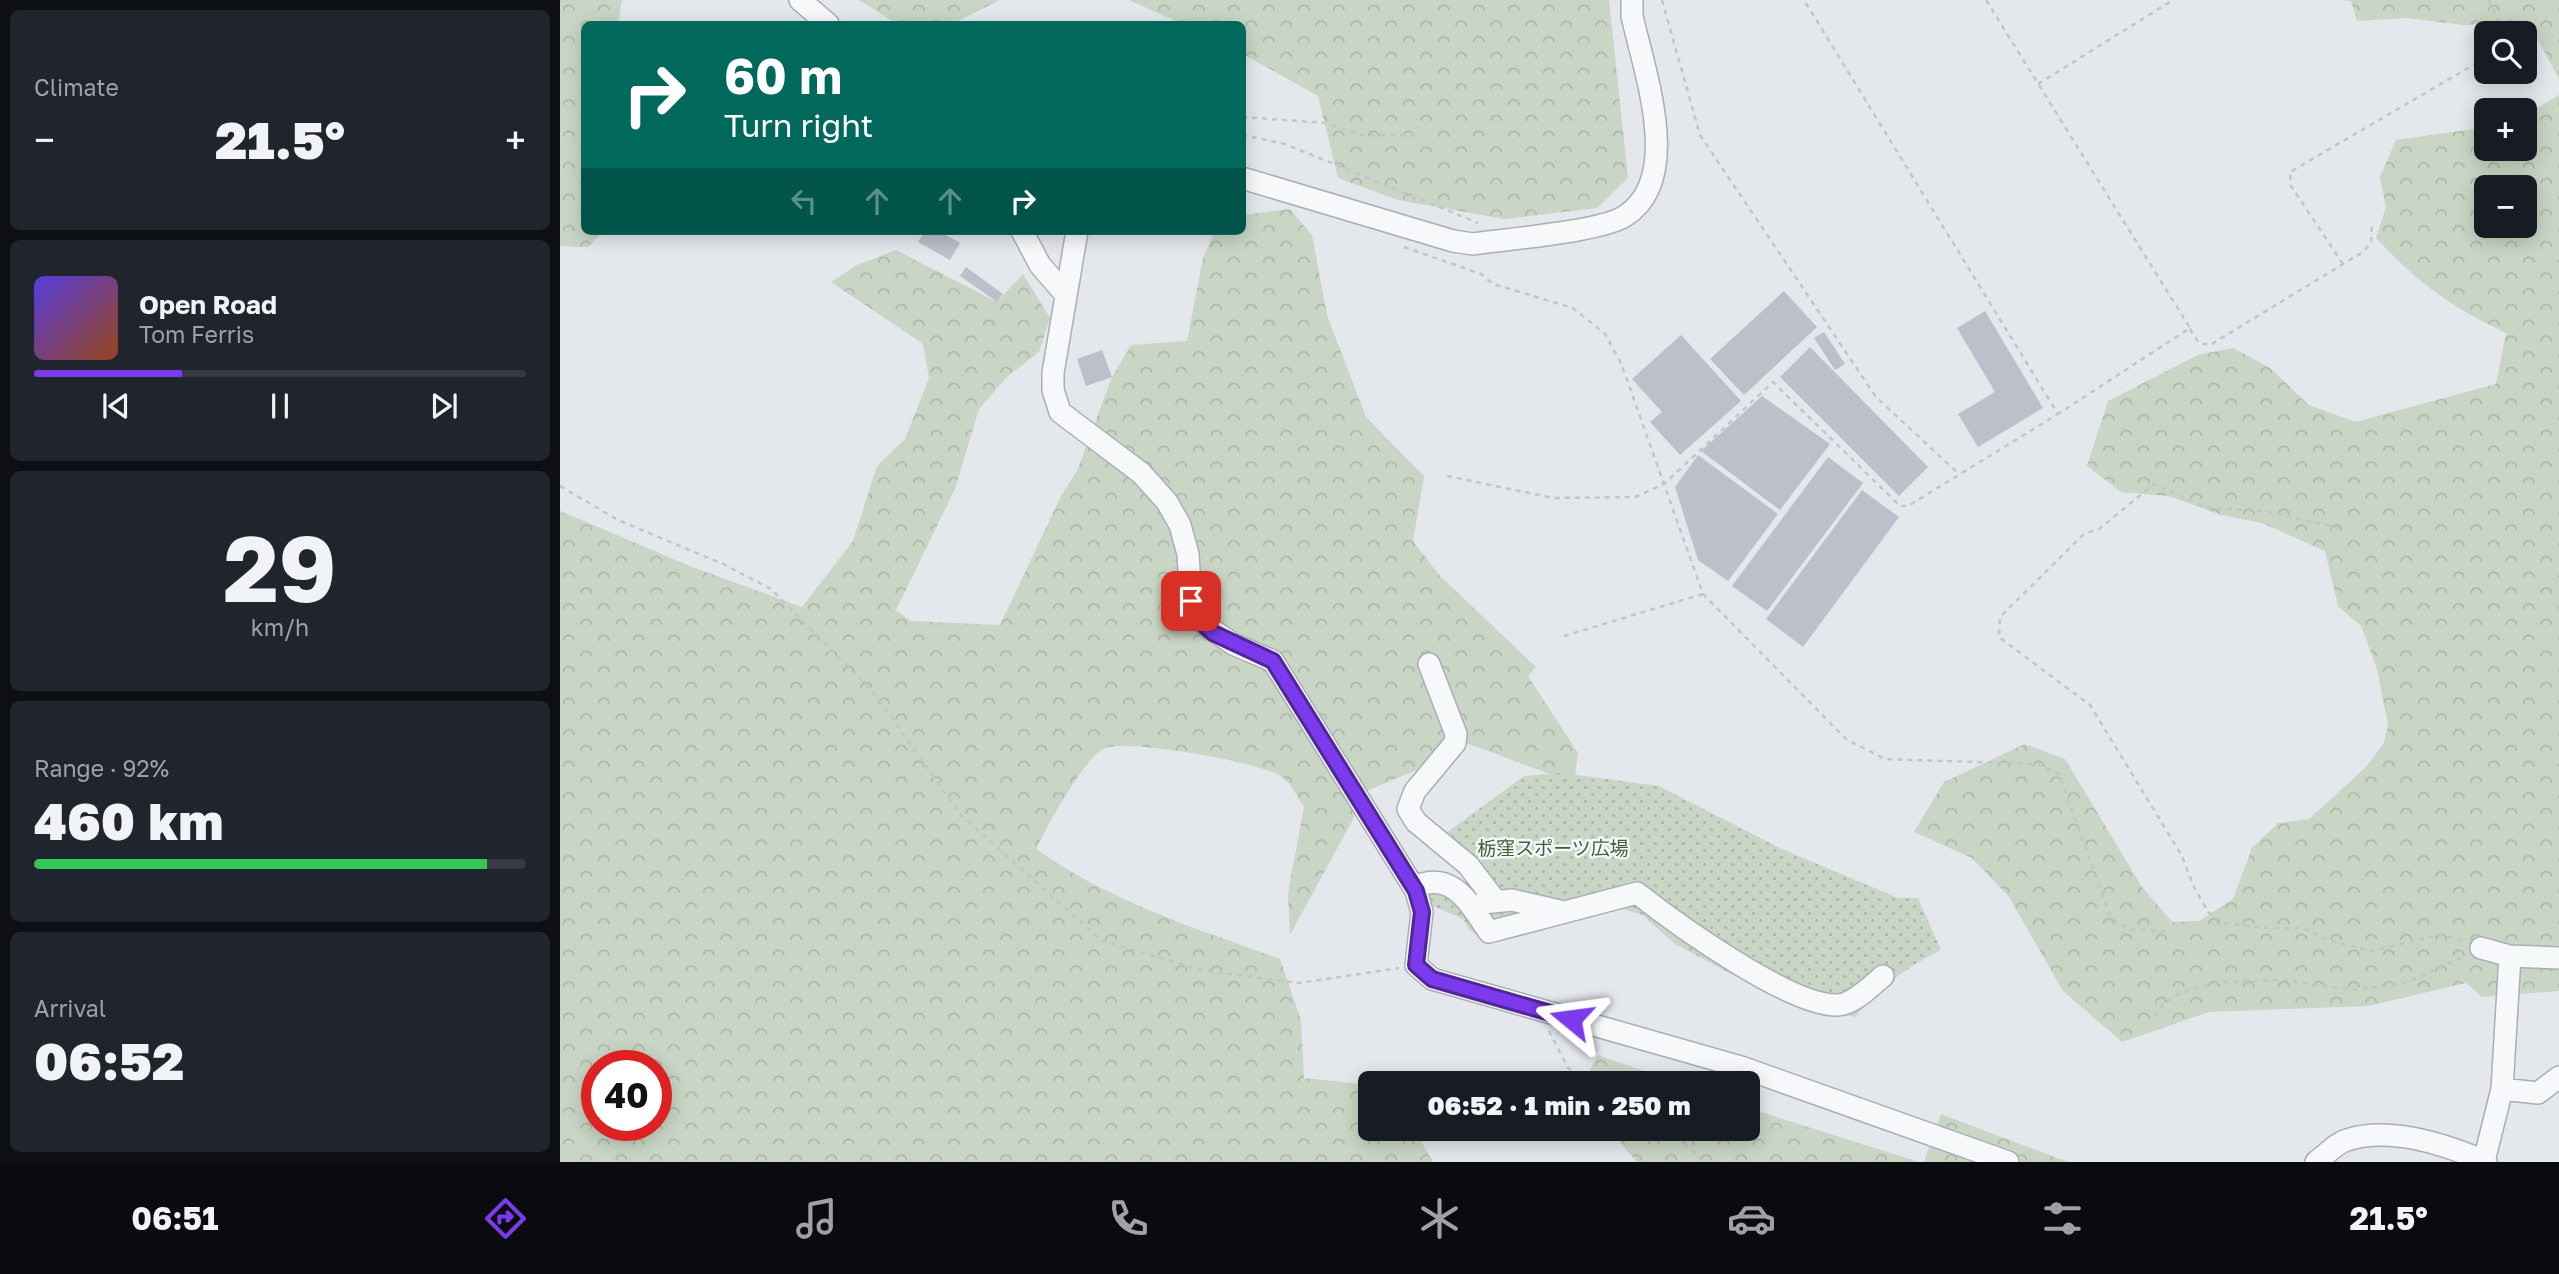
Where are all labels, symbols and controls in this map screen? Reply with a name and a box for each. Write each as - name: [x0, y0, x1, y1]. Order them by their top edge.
- map controls: [2474, 21, 2537, 238]
- button: search: [2474, 21, 2537, 84]
- text: 60 m: [724, 46, 842, 105]
- icon: right: [609, 49, 700, 140]
- text: Climate: [34, 73, 119, 101]
- button: +: [2474, 98, 2537, 161]
- text: Turn right: [724, 106, 873, 144]
- text: 21.5°: [215, 108, 345, 170]
- text: −: [34, 117, 55, 162]
- text: +: [505, 117, 526, 162]
- button: −: [2474, 175, 2537, 238]
- icon: left: [785, 182, 823, 220]
- icon: ahead: [858, 182, 896, 220]
- icon: ahead: [931, 182, 969, 220]
- icon: right: [1004, 182, 1042, 220]
- text: Open Road: [139, 289, 277, 320]
- text: Tom Ferris: [139, 320, 254, 348]
- icon: previous: [97, 387, 135, 425]
- icon: pause: [261, 387, 299, 425]
- icon: next: [425, 387, 463, 425]
- text: 29: [223, 513, 337, 622]
- pin: [1161, 571, 1221, 631]
- icon: arrive: [1172, 582, 1210, 620]
- text: km/h: [251, 613, 309, 641]
- text: Range · 92%: [34, 754, 169, 782]
- text: 460 km: [34, 789, 223, 851]
- park label: 栃窪スポーツ広場: [1477, 836, 1629, 859]
- position arrow: [1534, 982, 1608, 1056]
- text: Arrival: [34, 994, 106, 1022]
- text: 06:52: [34, 1029, 184, 1091]
- speed limit sign: 40: [581, 1050, 672, 1141]
- text: 06:52 · 1 min · 250 m: [1427, 1090, 1691, 1121]
- icon: directions: [481, 1194, 530, 1243]
- icon: music: [792, 1194, 841, 1243]
- icon: phone: [1104, 1194, 1153, 1243]
- icon: climate: [1415, 1194, 1464, 1243]
- icon: car: [1727, 1194, 1776, 1243]
- icon: filters: [2038, 1194, 2087, 1243]
- text: 06:51: [131, 1199, 219, 1237]
- text: 21.5°: [2350, 1199, 2428, 1237]

